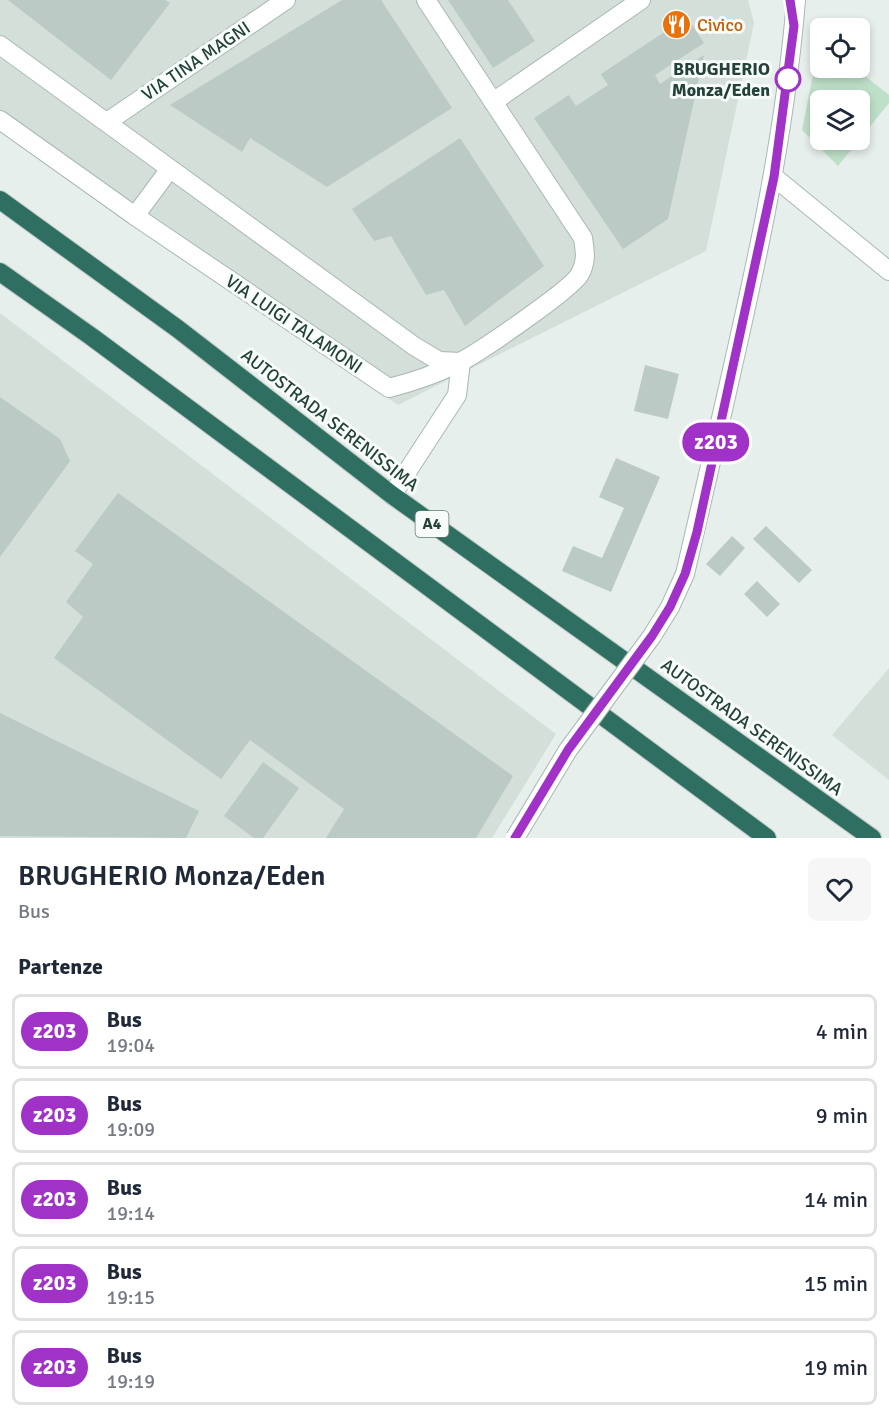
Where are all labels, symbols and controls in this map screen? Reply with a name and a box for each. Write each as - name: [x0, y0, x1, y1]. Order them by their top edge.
- restaurant icon: Civico: [660, 9, 692, 41]
- place label: Civico: [697, 14, 743, 36]
- street label: VIA TINA MAGNI: [137, 17, 255, 105]
- map controls: [810, 18, 870, 150]
- button: locate: [810, 18, 870, 78]
- place label: BRUGHERIO Monza/Eden: [672, 58, 770, 101]
- marker: BRUGHERIO Monza/Eden: [775, 66, 801, 92]
- button: layers: [810, 90, 870, 150]
- street label: VIA LUIGI TALAMONI: [221, 270, 367, 378]
- street label: AUTOSTRADA SERENISSIMA: [237, 344, 423, 496]
- line badge: z203: [674, 422, 758, 462]
- text: z203: [694, 429, 738, 455]
- road number: A4: [416, 511, 448, 537]
- street label: AUTOSTRADA SERENISSIMA: [657, 654, 847, 800]
- button: heart: [808, 858, 871, 921]
- text: BRUGHERIO Monza/Eden: [18, 859, 326, 893]
- text: Bus: [18, 899, 50, 924]
- text: Partenze: [18, 953, 103, 980]
- text: Bus: [106, 1006, 142, 1033]
- text: z203: [33, 1018, 76, 1044]
- text: 4 min: [816, 1018, 868, 1045]
- text: 19:04: [106, 1033, 155, 1058]
- text: Bus: [106, 1090, 142, 1117]
- text: z203: [33, 1102, 76, 1128]
- text: 9 min: [816, 1102, 868, 1129]
- text: 19:09: [106, 1117, 155, 1142]
- text: Bus: [106, 1174, 142, 1201]
- text: z203: [33, 1186, 76, 1212]
- text: 14 min: [804, 1186, 868, 1213]
- text: 19:14: [106, 1201, 155, 1226]
- text: Bus: [106, 1258, 142, 1285]
- text: z203: [33, 1270, 76, 1296]
- text: 15 min: [804, 1270, 868, 1297]
- text: 19:15: [106, 1285, 155, 1310]
- text: Bus: [106, 1342, 142, 1369]
- text: z203: [33, 1354, 76, 1380]
- text: 19 min: [804, 1354, 868, 1381]
- text: 19:19: [106, 1369, 155, 1394]

